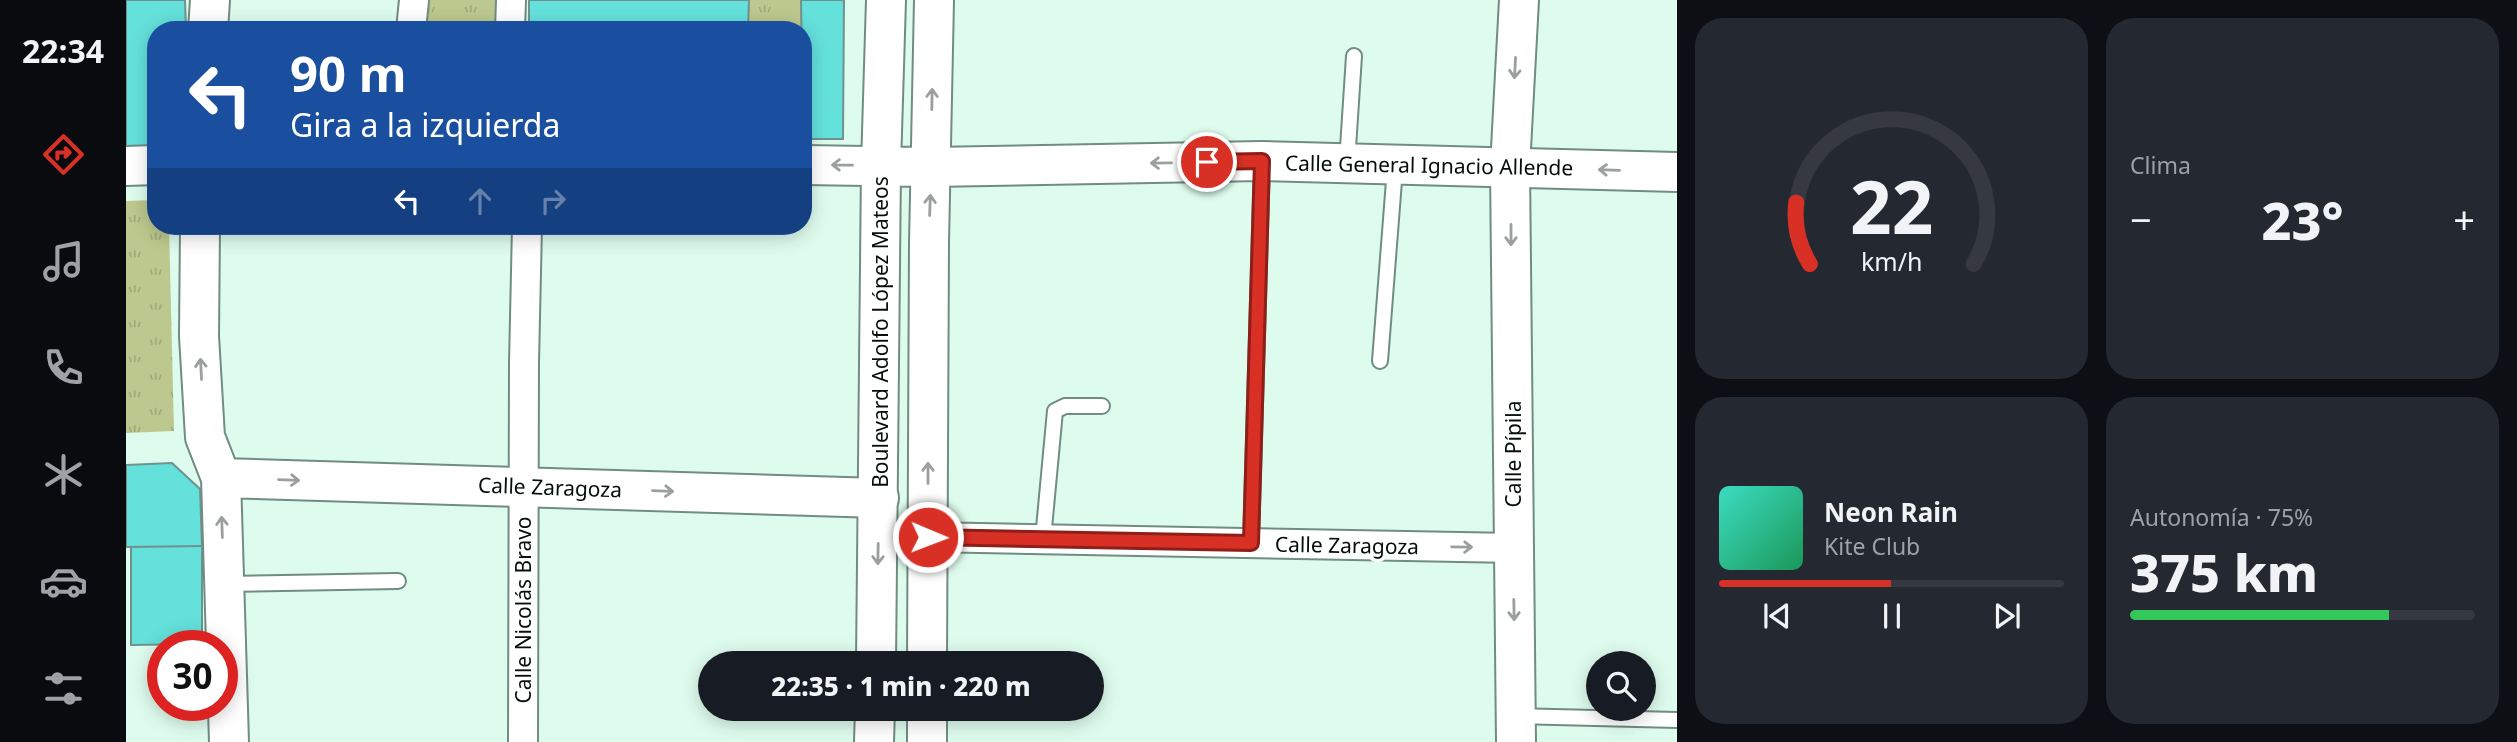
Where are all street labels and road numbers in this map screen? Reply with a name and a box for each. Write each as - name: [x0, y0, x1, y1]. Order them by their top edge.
- street label: Calle General Ignacio Allende: [1285, 148, 1573, 182]
- street label: Boulevard Adolfo López Mateos: [866, 176, 894, 488]
- street label: Calle Pípila: [1499, 401, 1527, 507]
- street label: Calle Zaragoza: [478, 470, 622, 504]
- street label: Calle Nicolás Bravo: [509, 516, 537, 704]
- street label: Calle Zaragoza: [1275, 530, 1419, 560]

